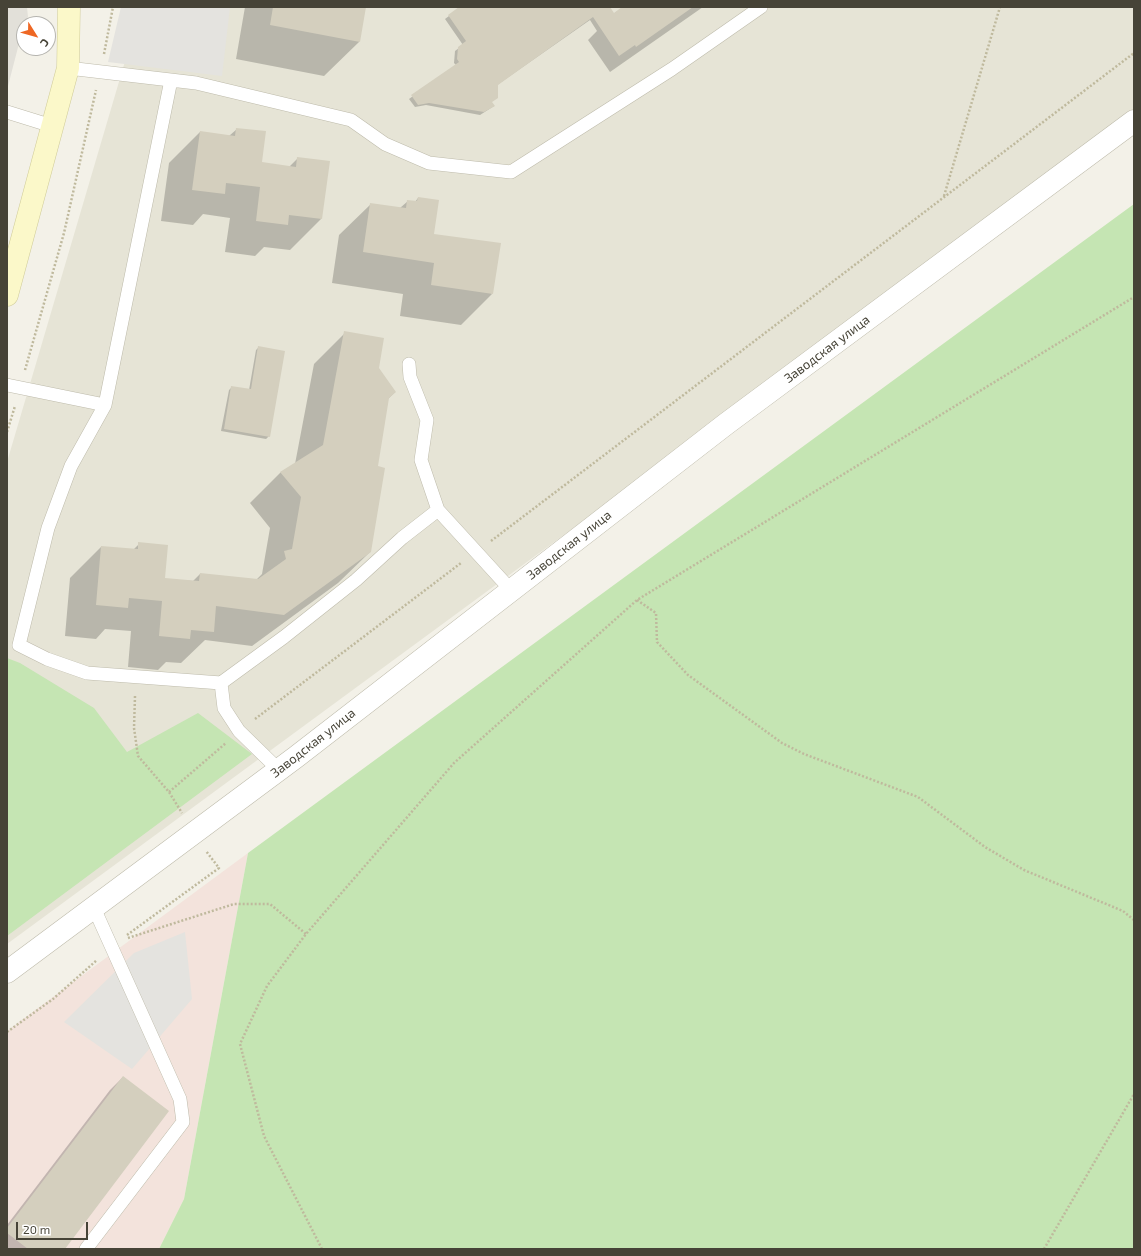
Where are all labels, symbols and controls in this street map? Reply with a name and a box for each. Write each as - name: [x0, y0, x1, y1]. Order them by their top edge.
- north arrow: [16, 16, 56, 56]
- text: С: [38, 36, 52, 49]
- street label: Заводская улица: [781, 312, 873, 386]
- street label: Заводская улица: [524, 507, 614, 583]
- street label: Заводская улица: [268, 705, 358, 781]
- scale bar: [18, 1214, 90, 1240]
- text: 20 m: [23, 1222, 50, 1236]

